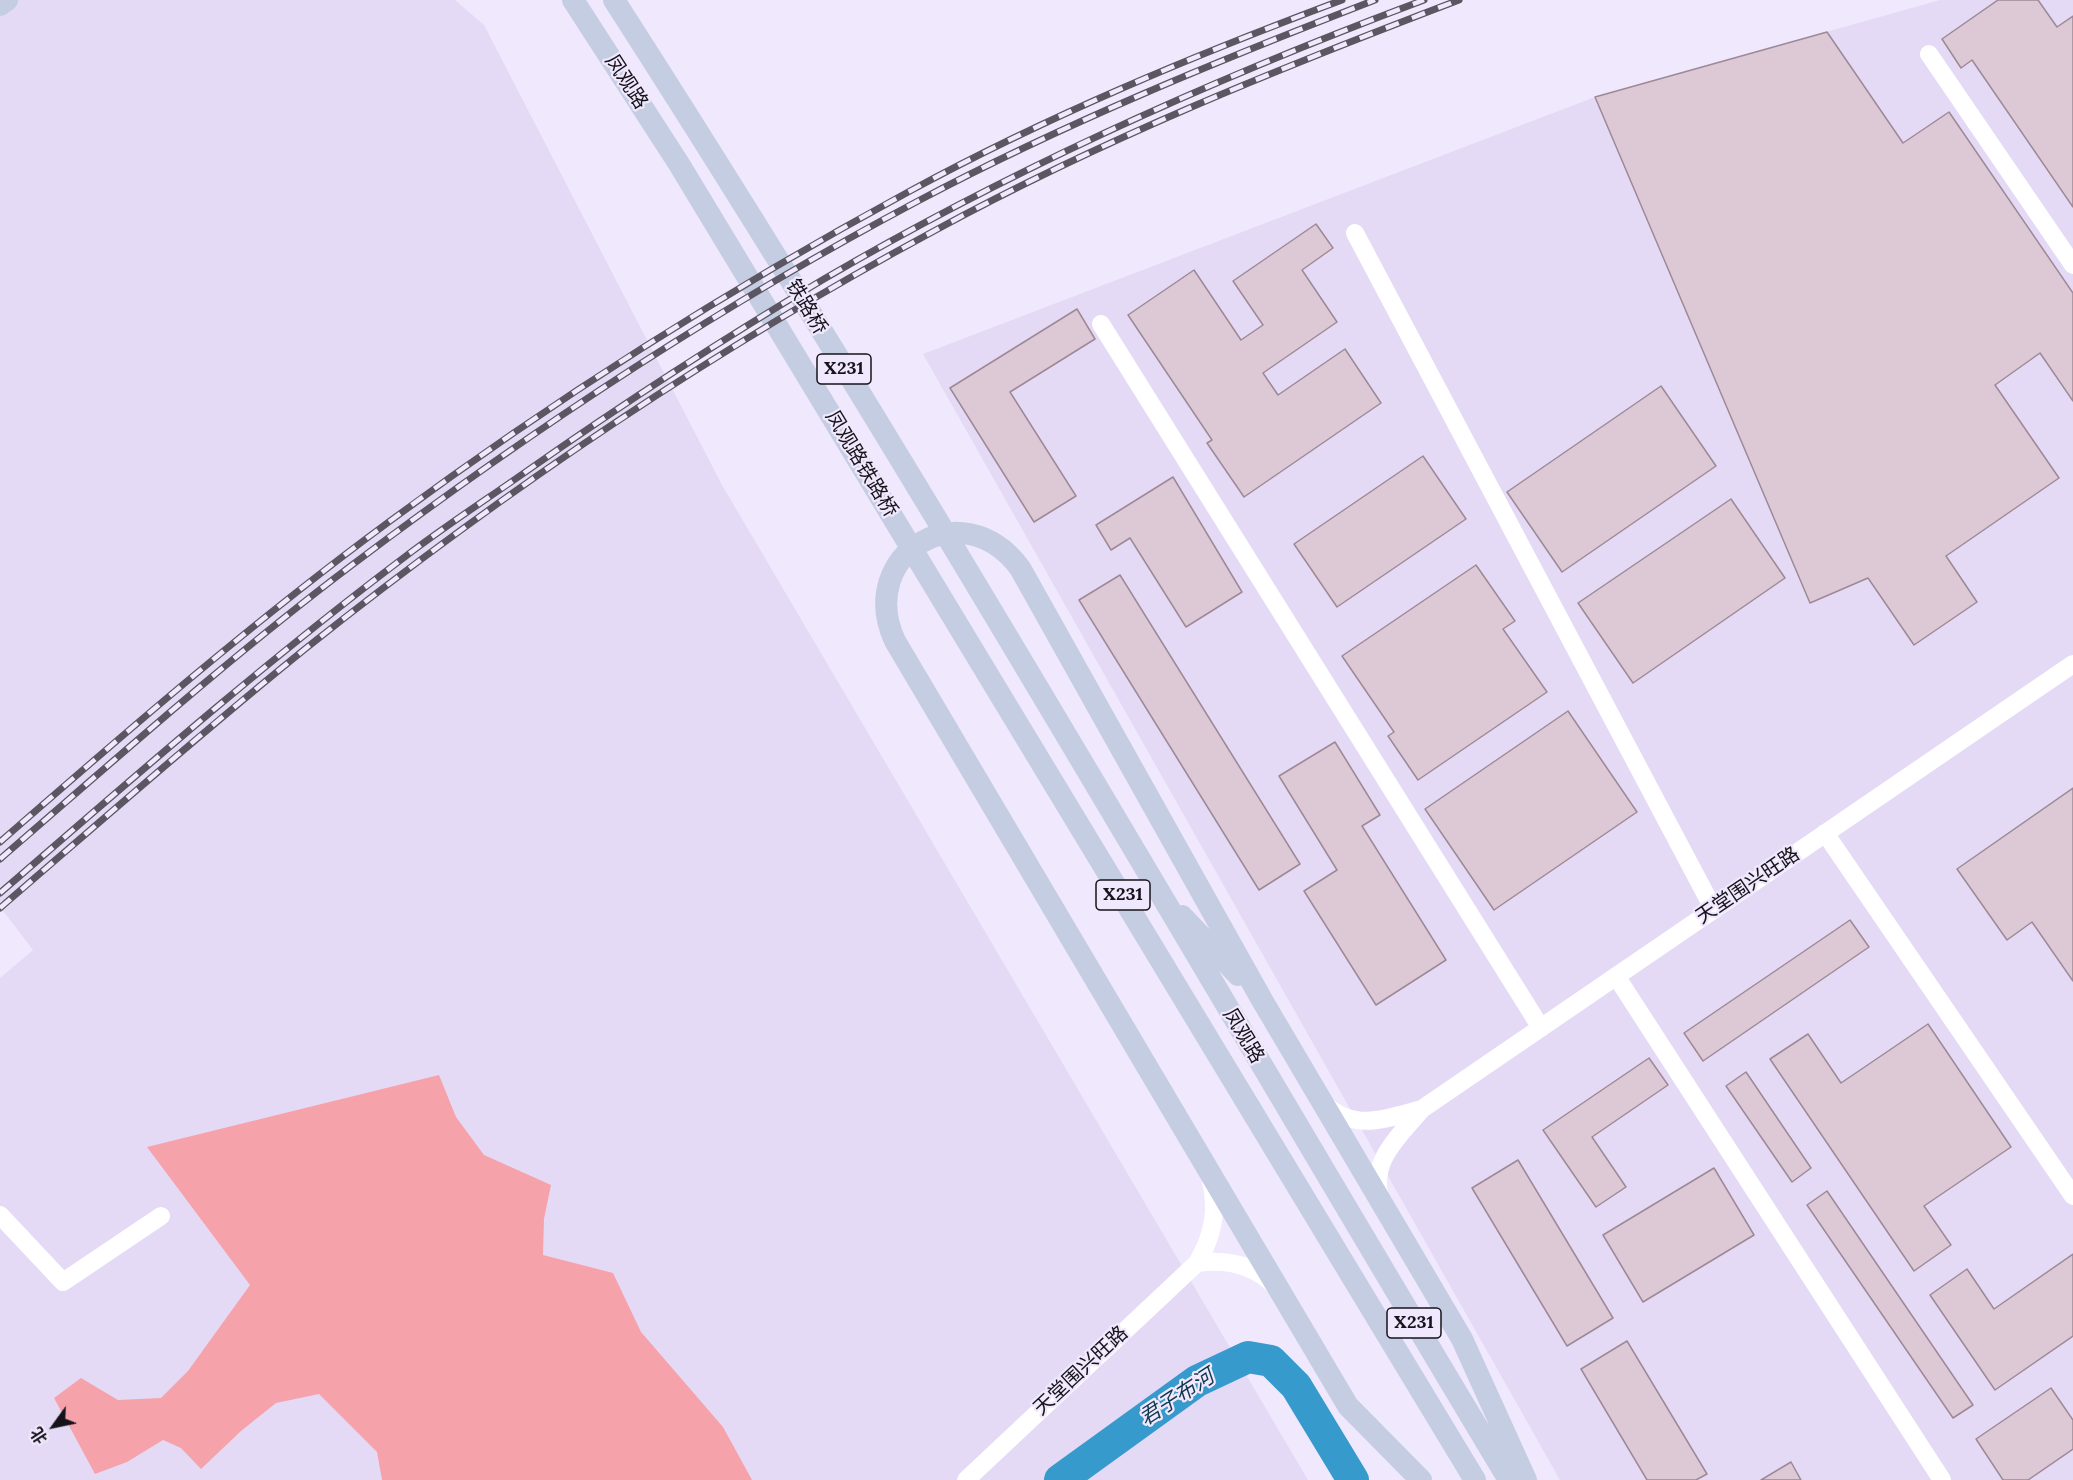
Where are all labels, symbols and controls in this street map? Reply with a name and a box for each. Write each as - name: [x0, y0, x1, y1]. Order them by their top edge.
- street label: 凤观路: [600, 50, 652, 114]
- street label: 铁路桥: [780, 275, 832, 339]
- road number: X231: [817, 354, 871, 384]
- street label: 凤观路铁路桥: [820, 406, 902, 522]
- street label: 天堂围兴旺路: [1692, 843, 1804, 929]
- road number: X231: [1096, 880, 1150, 910]
- street label: 凤观路: [1217, 1004, 1269, 1068]
- road number: X231: [1387, 1308, 1441, 1338]
- street label: 天堂围兴旺路: [1029, 1321, 1133, 1421]
- water label: 君子布河: [1135, 1365, 1219, 1431]
- north arrow: [24, 1396, 84, 1456]
- text: 北: [26, 1424, 52, 1448]

